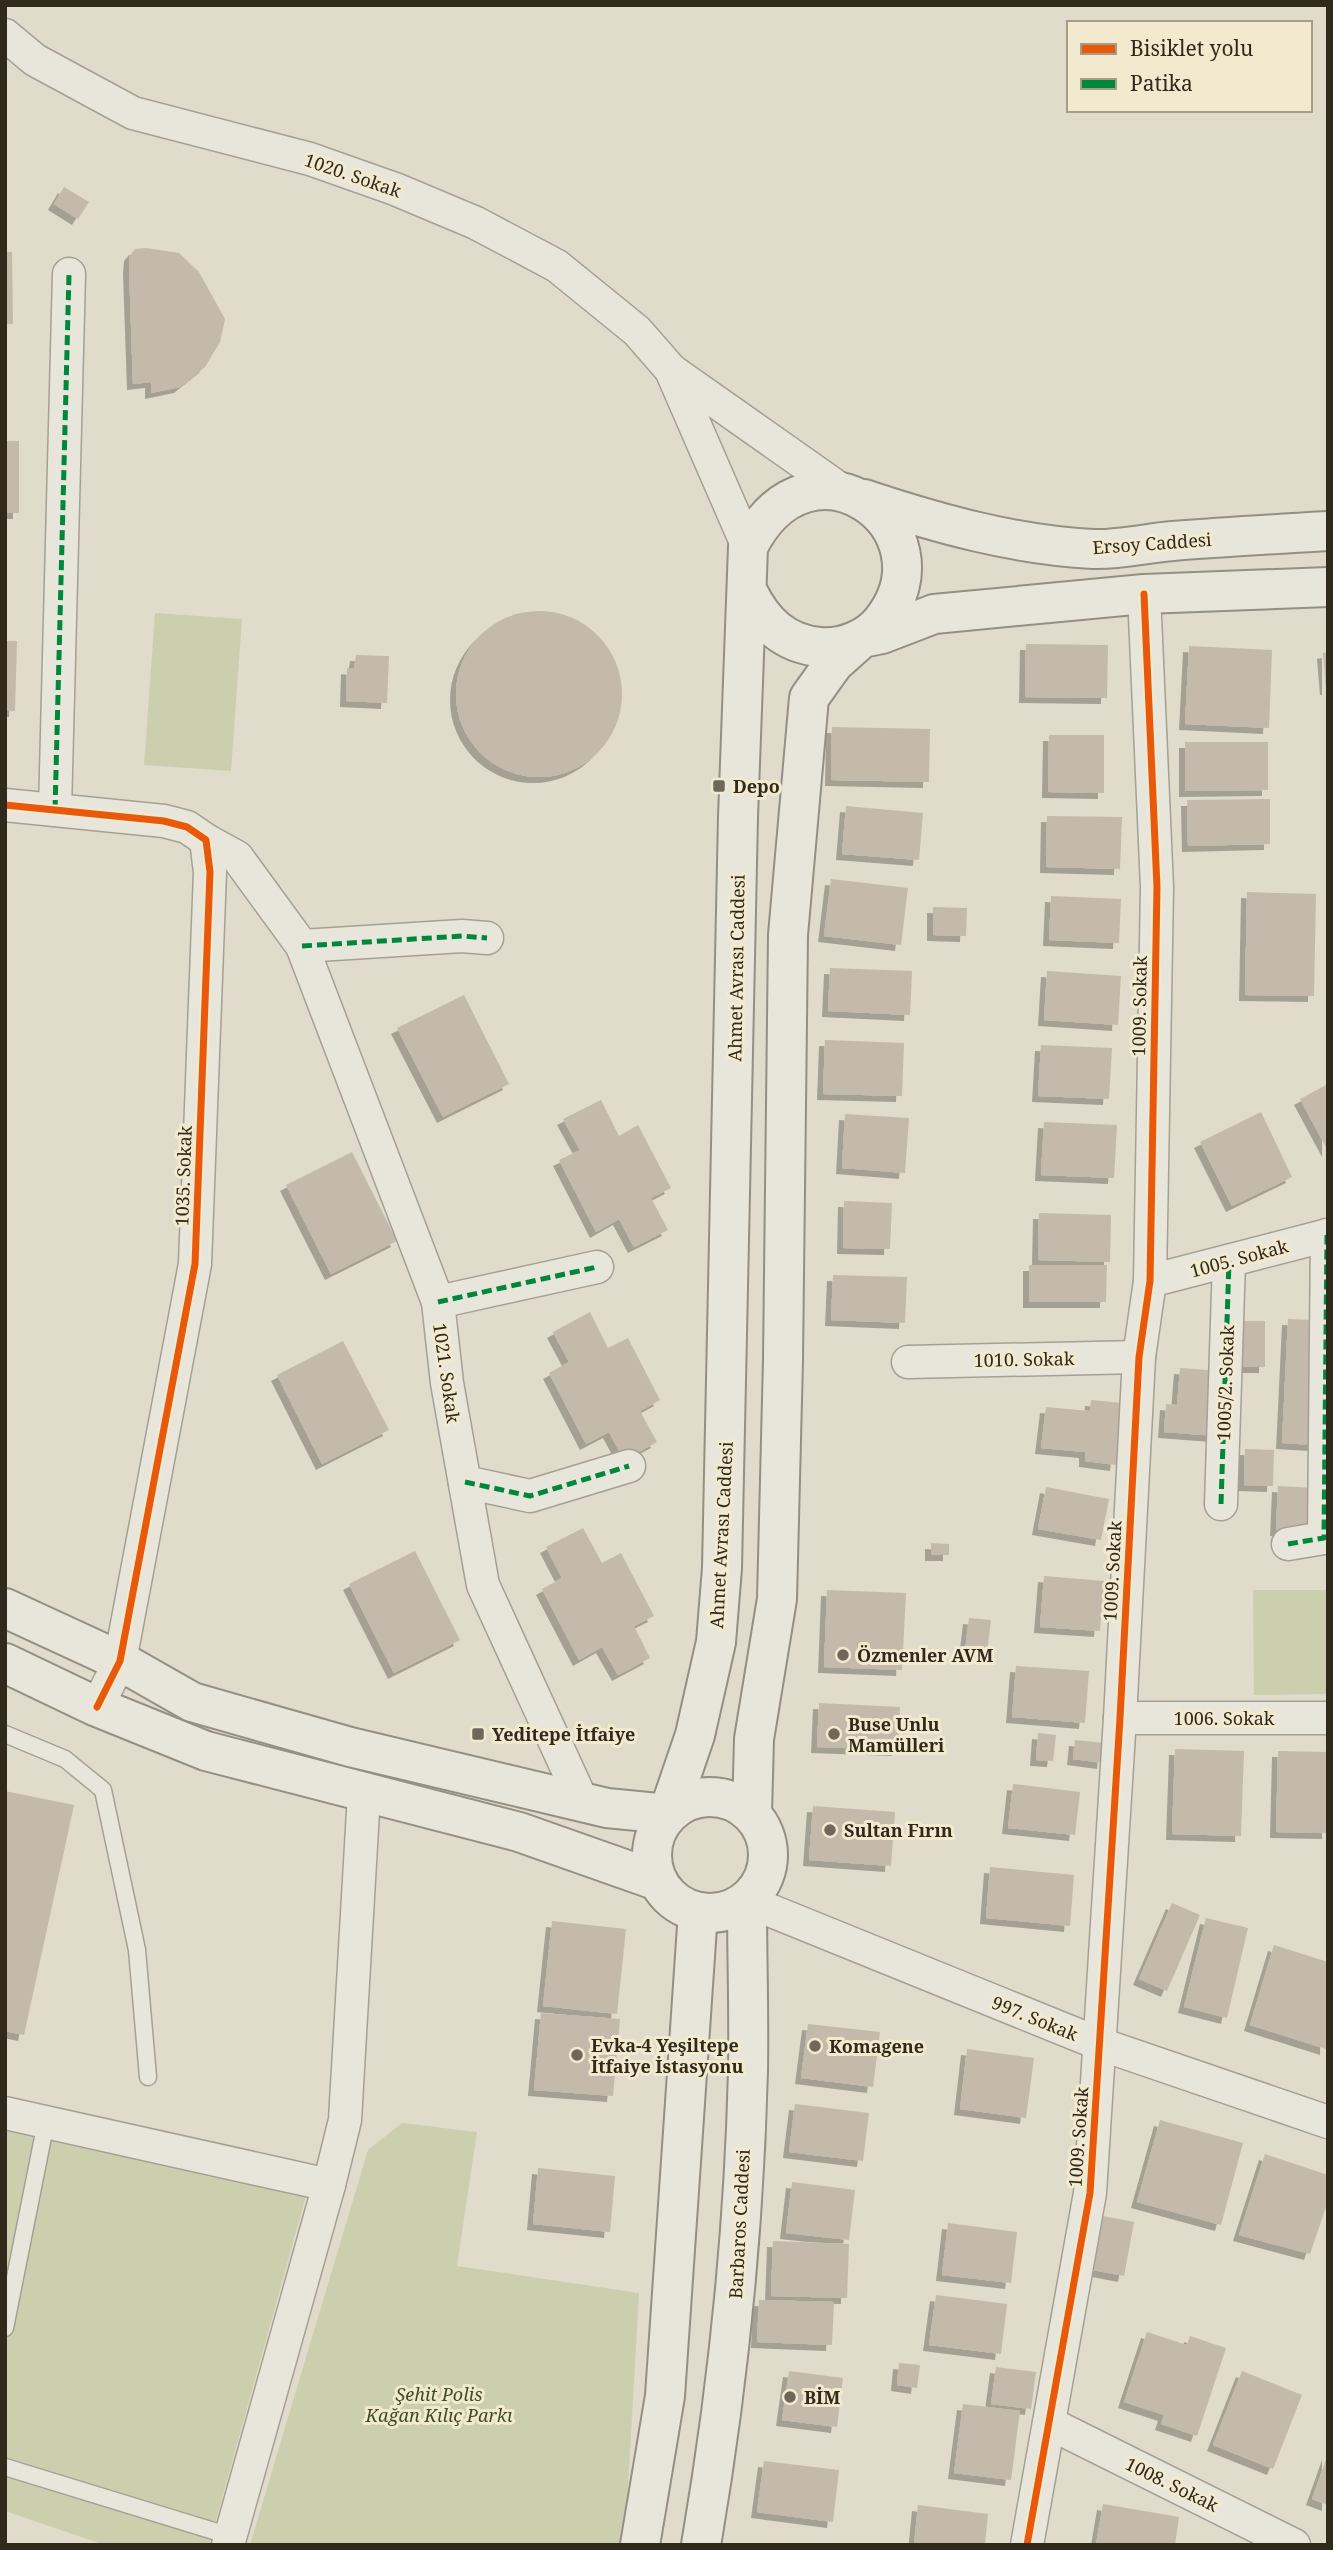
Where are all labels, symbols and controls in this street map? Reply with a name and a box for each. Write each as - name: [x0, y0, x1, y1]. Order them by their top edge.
- legend: [1067, 21, 1312, 112]
- text: Bisiklet yolu: [1130, 34, 1253, 62]
- text: Patika: [1130, 69, 1193, 97]
- street label: 1020. Sokak: [301, 147, 405, 203]
- street label: Ersoy Caddesi: [1092, 527, 1213, 559]
- place label: Depo: [733, 774, 780, 798]
- marker: Depo: [711, 778, 727, 794]
- street label: Ahmet Avrası Caddesi: [722, 874, 750, 1062]
- street label: 1009. Sokak: [1126, 955, 1152, 1057]
- street label: 1035. Sokak: [169, 1125, 197, 1227]
- street label: 1005. Sokak: [1187, 1233, 1291, 1283]
- street label: 1021. Sokak: [428, 1321, 466, 1425]
- street label: 1005/2. Sokak: [1211, 1324, 1239, 1441]
- street label: 1010. Sokak: [973, 1346, 1075, 1372]
- street label: Ahmet Avrası Caddesi: [704, 1441, 738, 1629]
- street label: 1009. Sokak: [1097, 1520, 1127, 1622]
- place label: Özmenler AVM: [857, 1643, 993, 1667]
- marker: Özmenler AVM: [835, 1647, 851, 1663]
- street label: 1006. Sokak: [1174, 1706, 1275, 1730]
- place label: Buse Unlu Mamülleri: [848, 1712, 945, 1757]
- place label: Yeditepe İtfaiye: [492, 1722, 635, 1746]
- marker: Yeditepe İtfaiye: [470, 1726, 486, 1742]
- marker: Buse Unlu Mamülleri: [826, 1726, 842, 1742]
- place label: Sultan Fırın: [844, 1818, 953, 1842]
- marker: Sultan Fırın: [822, 1822, 838, 1838]
- street label: 997. Sokak: [988, 1990, 1082, 2046]
- place label: Evka-4 Yeşiltepe İtfaiye İstasyonu: [591, 2033, 743, 2078]
- place label: Komagene: [829, 2034, 924, 2058]
- marker: Komagene: [807, 2038, 823, 2054]
- marker: Evka-4 Yeşiltepe İtfaiye İstasyonu: [569, 2047, 585, 2063]
- street label: 1009. Sokak: [1063, 2085, 1094, 2188]
- street label: Barbaros Caddesi: [723, 2148, 755, 2300]
- park label: Şehit Polis Kağan Kılıç Parkı: [364, 2382, 513, 2427]
- place label: BİM: [804, 2385, 840, 2409]
- marker: BİM: [782, 2389, 798, 2405]
- street label: 1008. Sokak: [1121, 2451, 1223, 2517]

